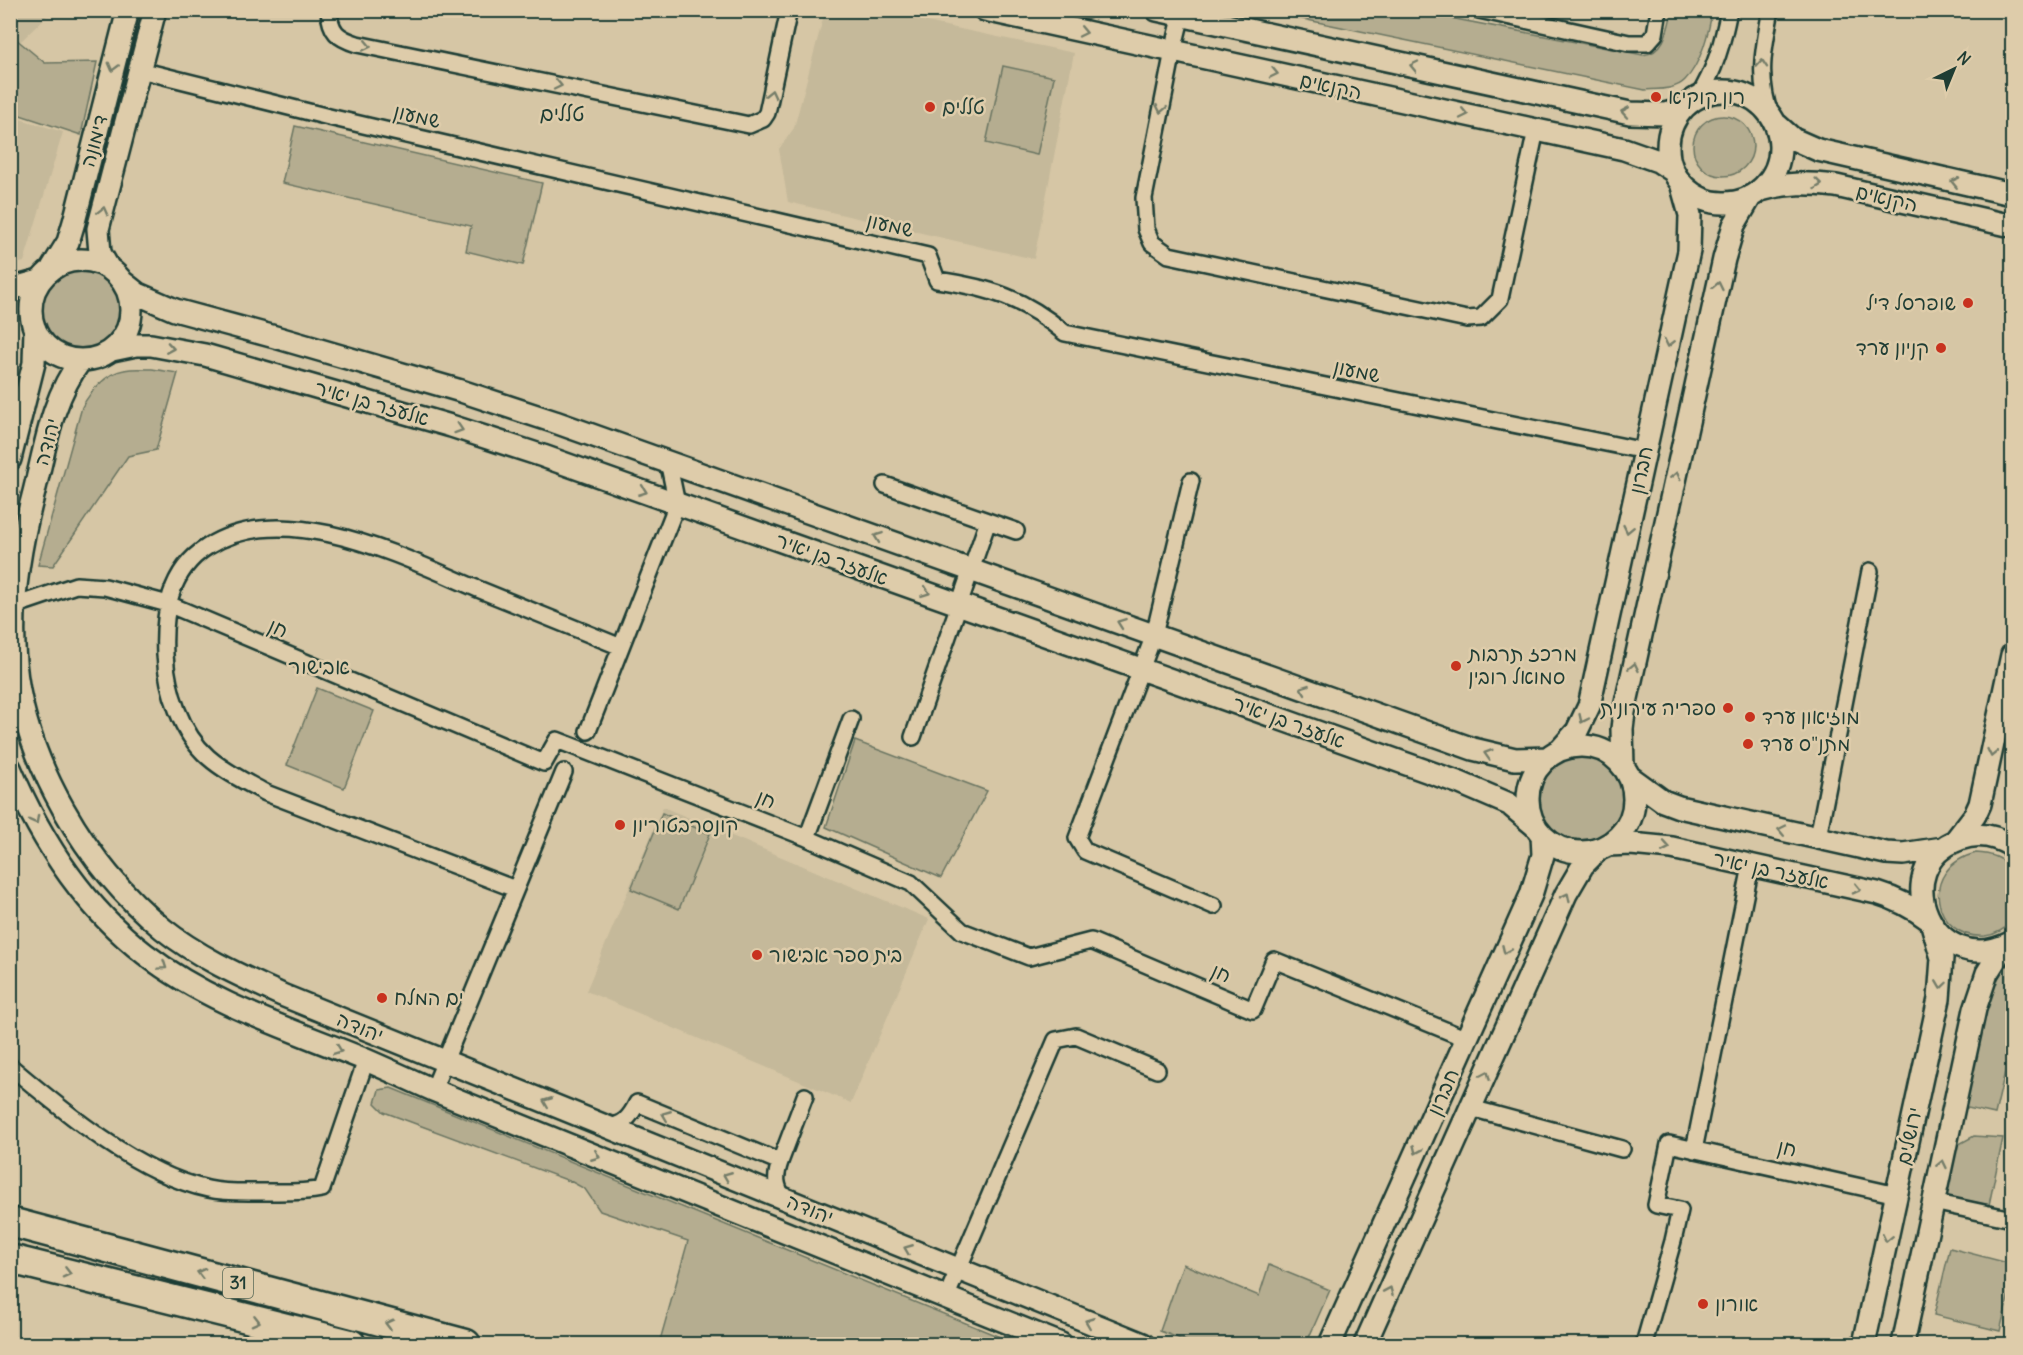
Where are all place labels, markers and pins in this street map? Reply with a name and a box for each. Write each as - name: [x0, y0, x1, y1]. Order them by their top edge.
- place label: רון קוקיא: [1668, 84, 1745, 110]
- marker: רון קוקיא: [1649, 90, 1663, 104]
- place label: טללים: [942, 94, 985, 119]
- marker: טללים: [923, 100, 937, 114]
- place label: שופרסל דיל: [1866, 290, 1956, 315]
- marker: שופרסל דיל: [1961, 296, 1975, 310]
- place label: קניון ערד: [1856, 335, 1929, 361]
- marker: קניון ערד: [1934, 341, 1948, 355]
- place label: מרכז תרבות סמואל רובין: [1467, 641, 1577, 689]
- marker: מרכז תרבות סמואל רובין: [1449, 659, 1463, 673]
- place label: ספריה עירונית: [1600, 695, 1716, 720]
- marker: ספריה עירונית: [1721, 701, 1735, 715]
- place label: מוזיאון ערד: [1762, 704, 1860, 730]
- marker: מוזיאון ערד: [1743, 710, 1757, 724]
- place label: מתנ"ס ערד: [1760, 731, 1850, 756]
- marker: מתנ"ס ערד: [1741, 737, 1755, 751]
- place label: קונסרבטוריון: [632, 812, 738, 838]
- marker: קונסרבטוריון: [613, 818, 627, 832]
- place label: בית ספר אבישור: [769, 942, 902, 967]
- marker: בית ספר אבישור: [750, 948, 764, 962]
- place label: ים המלח: [394, 985, 464, 1010]
- marker: ים המלח: [375, 991, 389, 1005]
- place label: אורון: [1715, 1291, 1758, 1317]
- marker: אורון: [1696, 1297, 1710, 1311]

